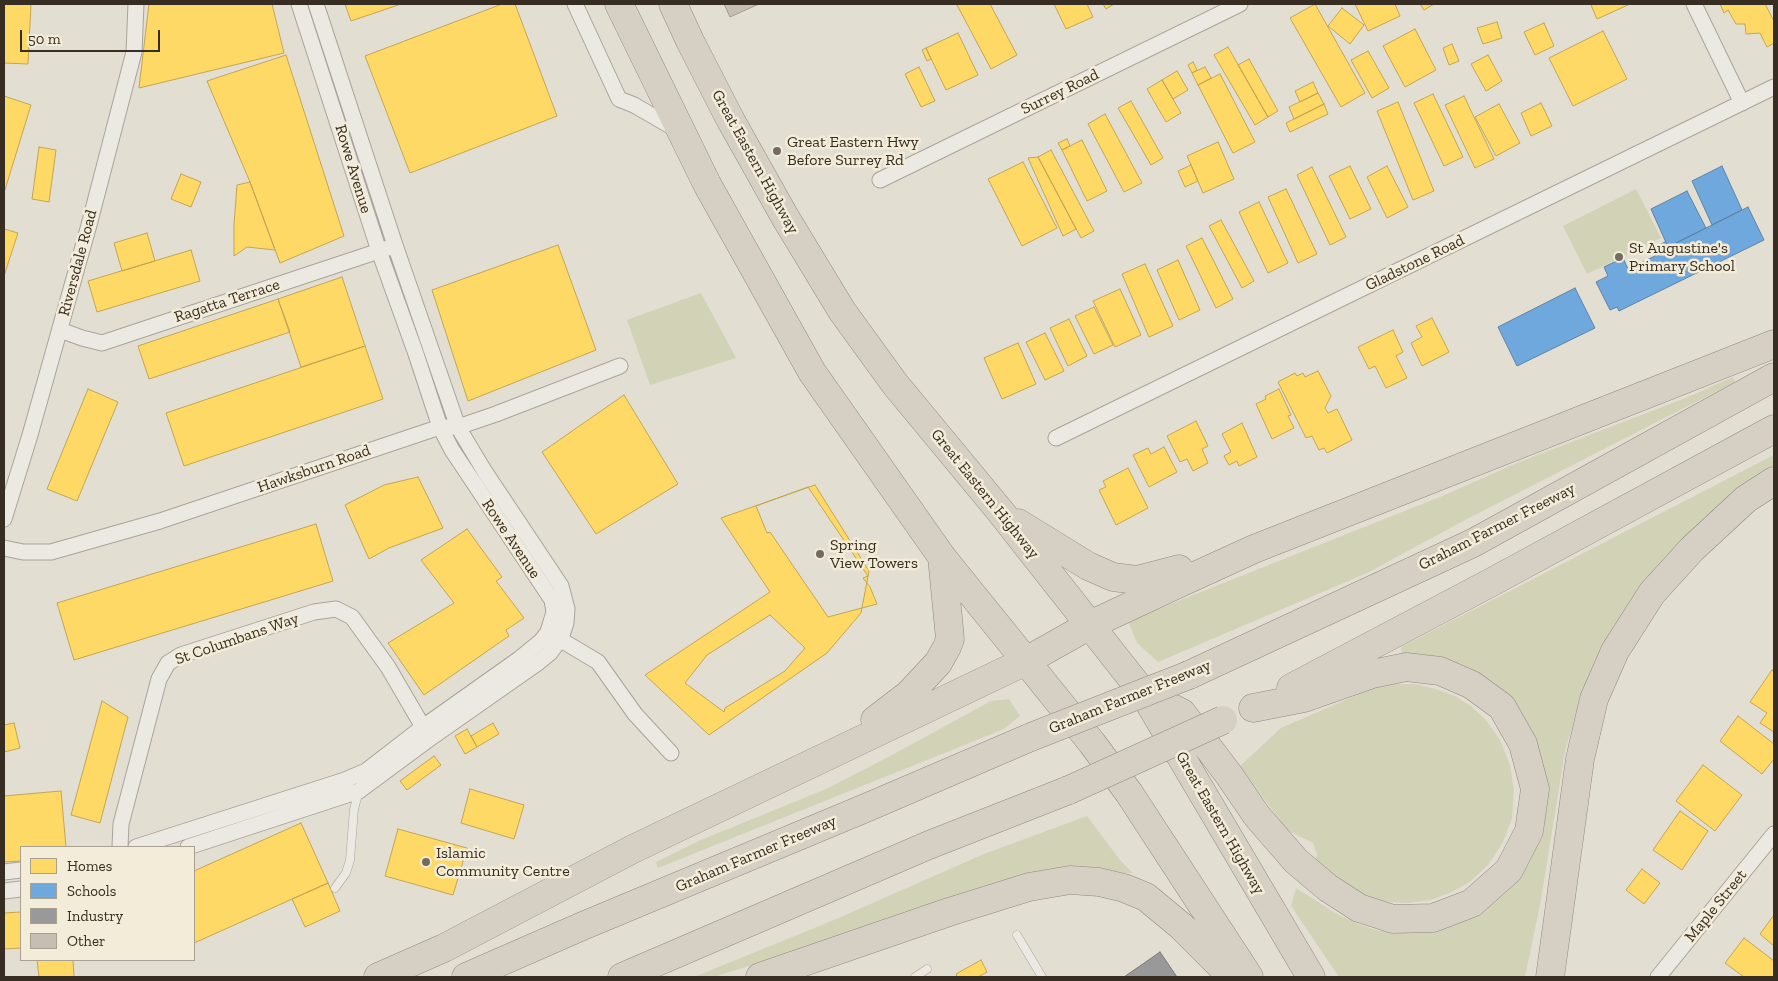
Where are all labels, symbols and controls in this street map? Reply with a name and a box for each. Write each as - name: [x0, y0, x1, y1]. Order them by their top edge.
- scale bar: [22, 20, 162, 52]
- text: 50 m: [28, 30, 61, 48]
- street label: Surrey Road: [1018, 65, 1102, 119]
- street label: Great Eastern Highway: [707, 87, 803, 237]
- street label: Rowe Avenue: [330, 122, 376, 216]
- place label: Great Eastern Hwy Before Surrey Rd: [787, 132, 919, 170]
- marker: Great Eastern Hwy Before Surrey Rd: [771, 145, 783, 157]
- street label: Riversdale Road: [55, 208, 101, 318]
- street label: Gladstone Road: [1362, 231, 1468, 295]
- place label: St Augustine's Primary School: [1629, 238, 1735, 276]
- marker: St Augustine's Primary School: [1613, 251, 1625, 263]
- street label: Ragatta Terrace: [172, 275, 282, 327]
- street label: Great Eastern Highway: [927, 425, 1043, 563]
- street label: Hawksburn Road: [255, 441, 373, 497]
- street label: Graham Farmer Freeway: [1416, 479, 1578, 575]
- street label: Rowe Avenue: [477, 496, 545, 582]
- place label: Spring View Towers: [830, 535, 918, 573]
- marker: Spring View Towers: [814, 548, 826, 560]
- street label: St Columbans Way: [173, 609, 301, 669]
- street label: Graham Farmer Freeway: [1046, 656, 1214, 738]
- street label: Great Eastern Highway: [1171, 748, 1269, 898]
- street label: Graham Farmer Freeway: [673, 811, 839, 897]
- place label: Islamic Community Centre: [436, 843, 570, 881]
- legend: [20, 846, 195, 961]
- marker: Islamic Community Centre: [420, 856, 432, 868]
- text: Homes: [67, 857, 112, 875]
- street label: Maple Street: [1681, 866, 1751, 946]
- text: Schools: [67, 882, 116, 900]
- text: Industry: [67, 907, 123, 925]
- text: Other: [67, 932, 105, 950]

